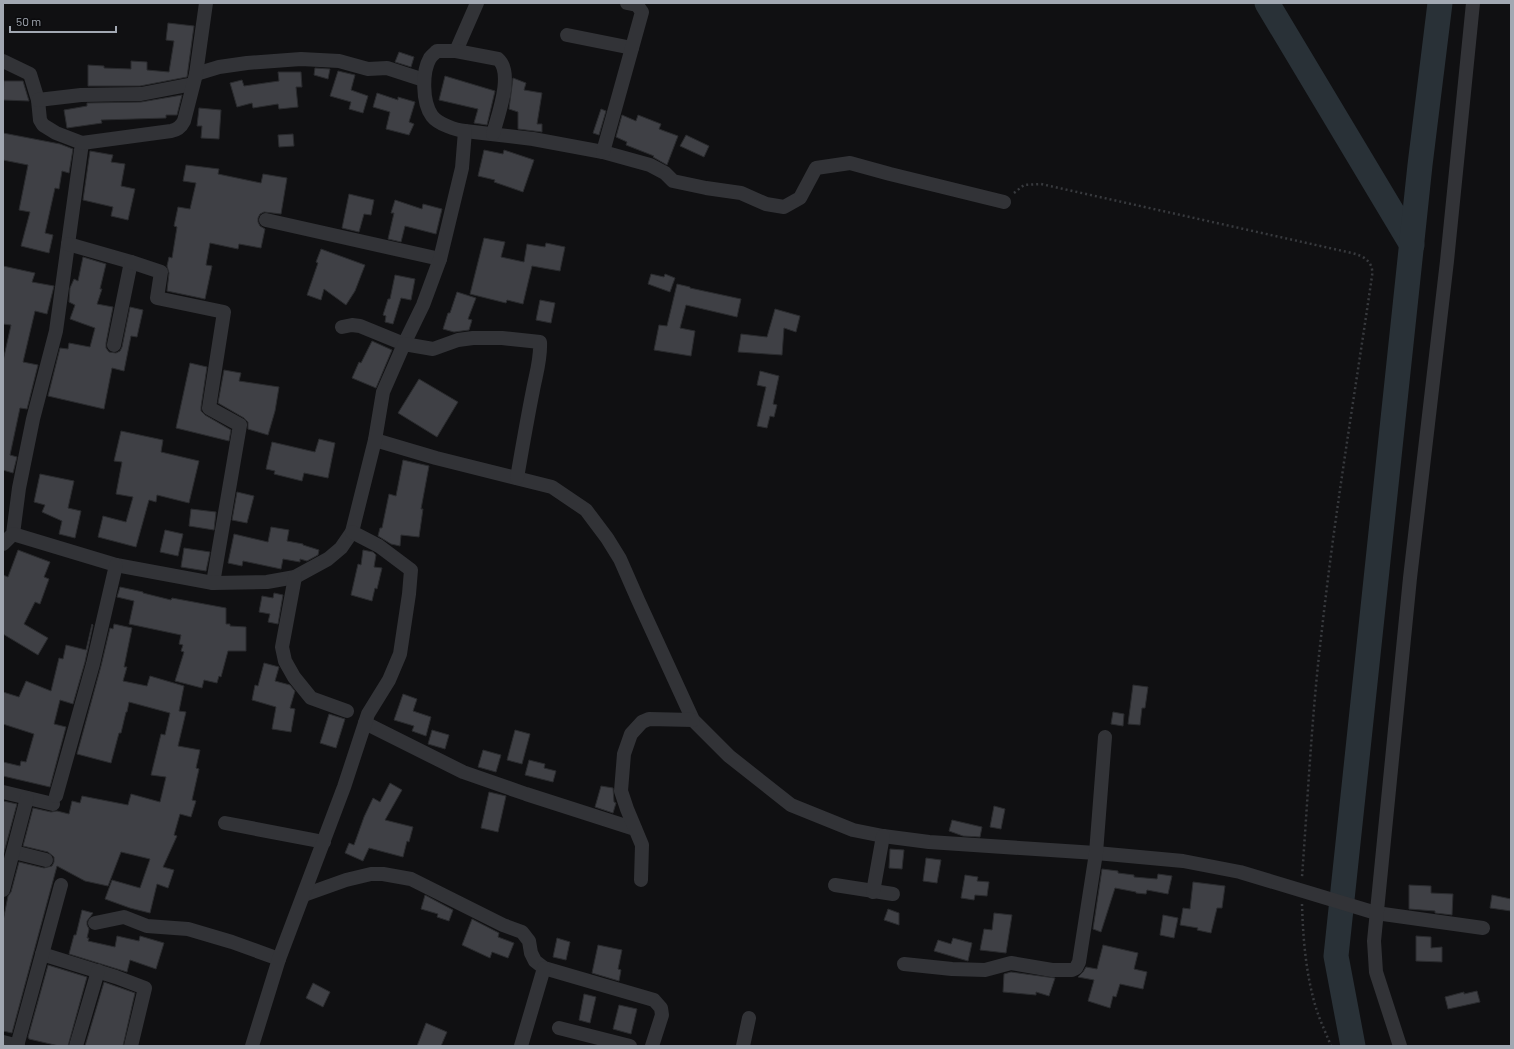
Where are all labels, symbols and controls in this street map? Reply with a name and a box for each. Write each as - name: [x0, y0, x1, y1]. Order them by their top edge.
- scale bar: [10, 8, 116, 34]
- text: 50 m: [16, 14, 41, 28]

